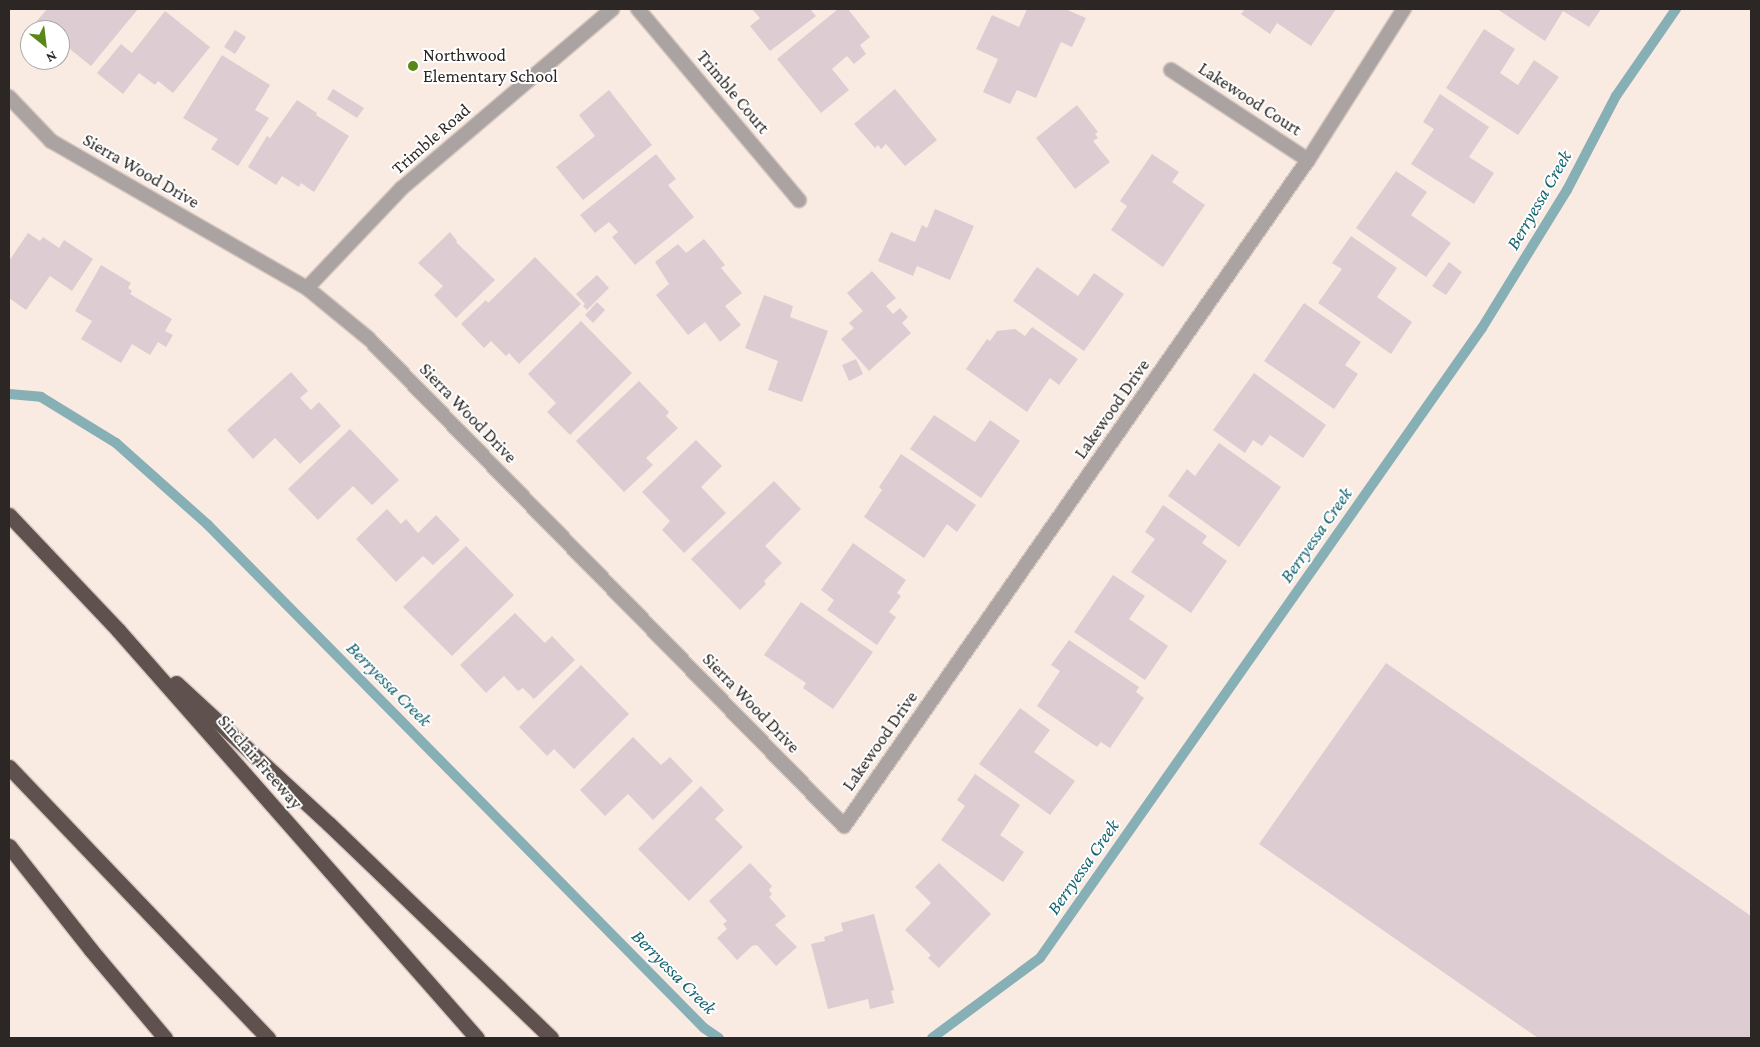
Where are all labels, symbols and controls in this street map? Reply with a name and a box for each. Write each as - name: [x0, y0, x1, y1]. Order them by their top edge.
- north arrow: [20, 20, 70, 70]
- place label: Northwood Elementary School: [423, 45, 558, 88]
- street label: Trimble Court: [692, 46, 774, 138]
- text: N: [44, 48, 60, 67]
- street label: Lakewood Court: [1194, 58, 1306, 140]
- marker: Northwood Elementary School: [407, 60, 419, 72]
- street label: Trimble Road: [387, 99, 475, 179]
- street label: Sierra Wood Drive: [79, 129, 203, 213]
- water label: Berryessa Creek: [1501, 146, 1577, 254]
- street label: Lakewood Drive: [1070, 355, 1154, 463]
- street label: Sierra Wood Drive: [415, 358, 521, 468]
- water label: Berryessa Creek: [1275, 483, 1357, 587]
- water label: Berryessa Creek: [342, 637, 436, 731]
- street label: Sierra Wood Drive: [698, 648, 804, 758]
- street label: Lakewood Drive: [838, 687, 922, 795]
- street label: Sinclair Freeway: [213, 710, 307, 814]
- water label: Berryessa Creek: [1042, 815, 1124, 919]
- water label: Berryessa Creek: [627, 925, 721, 1019]

